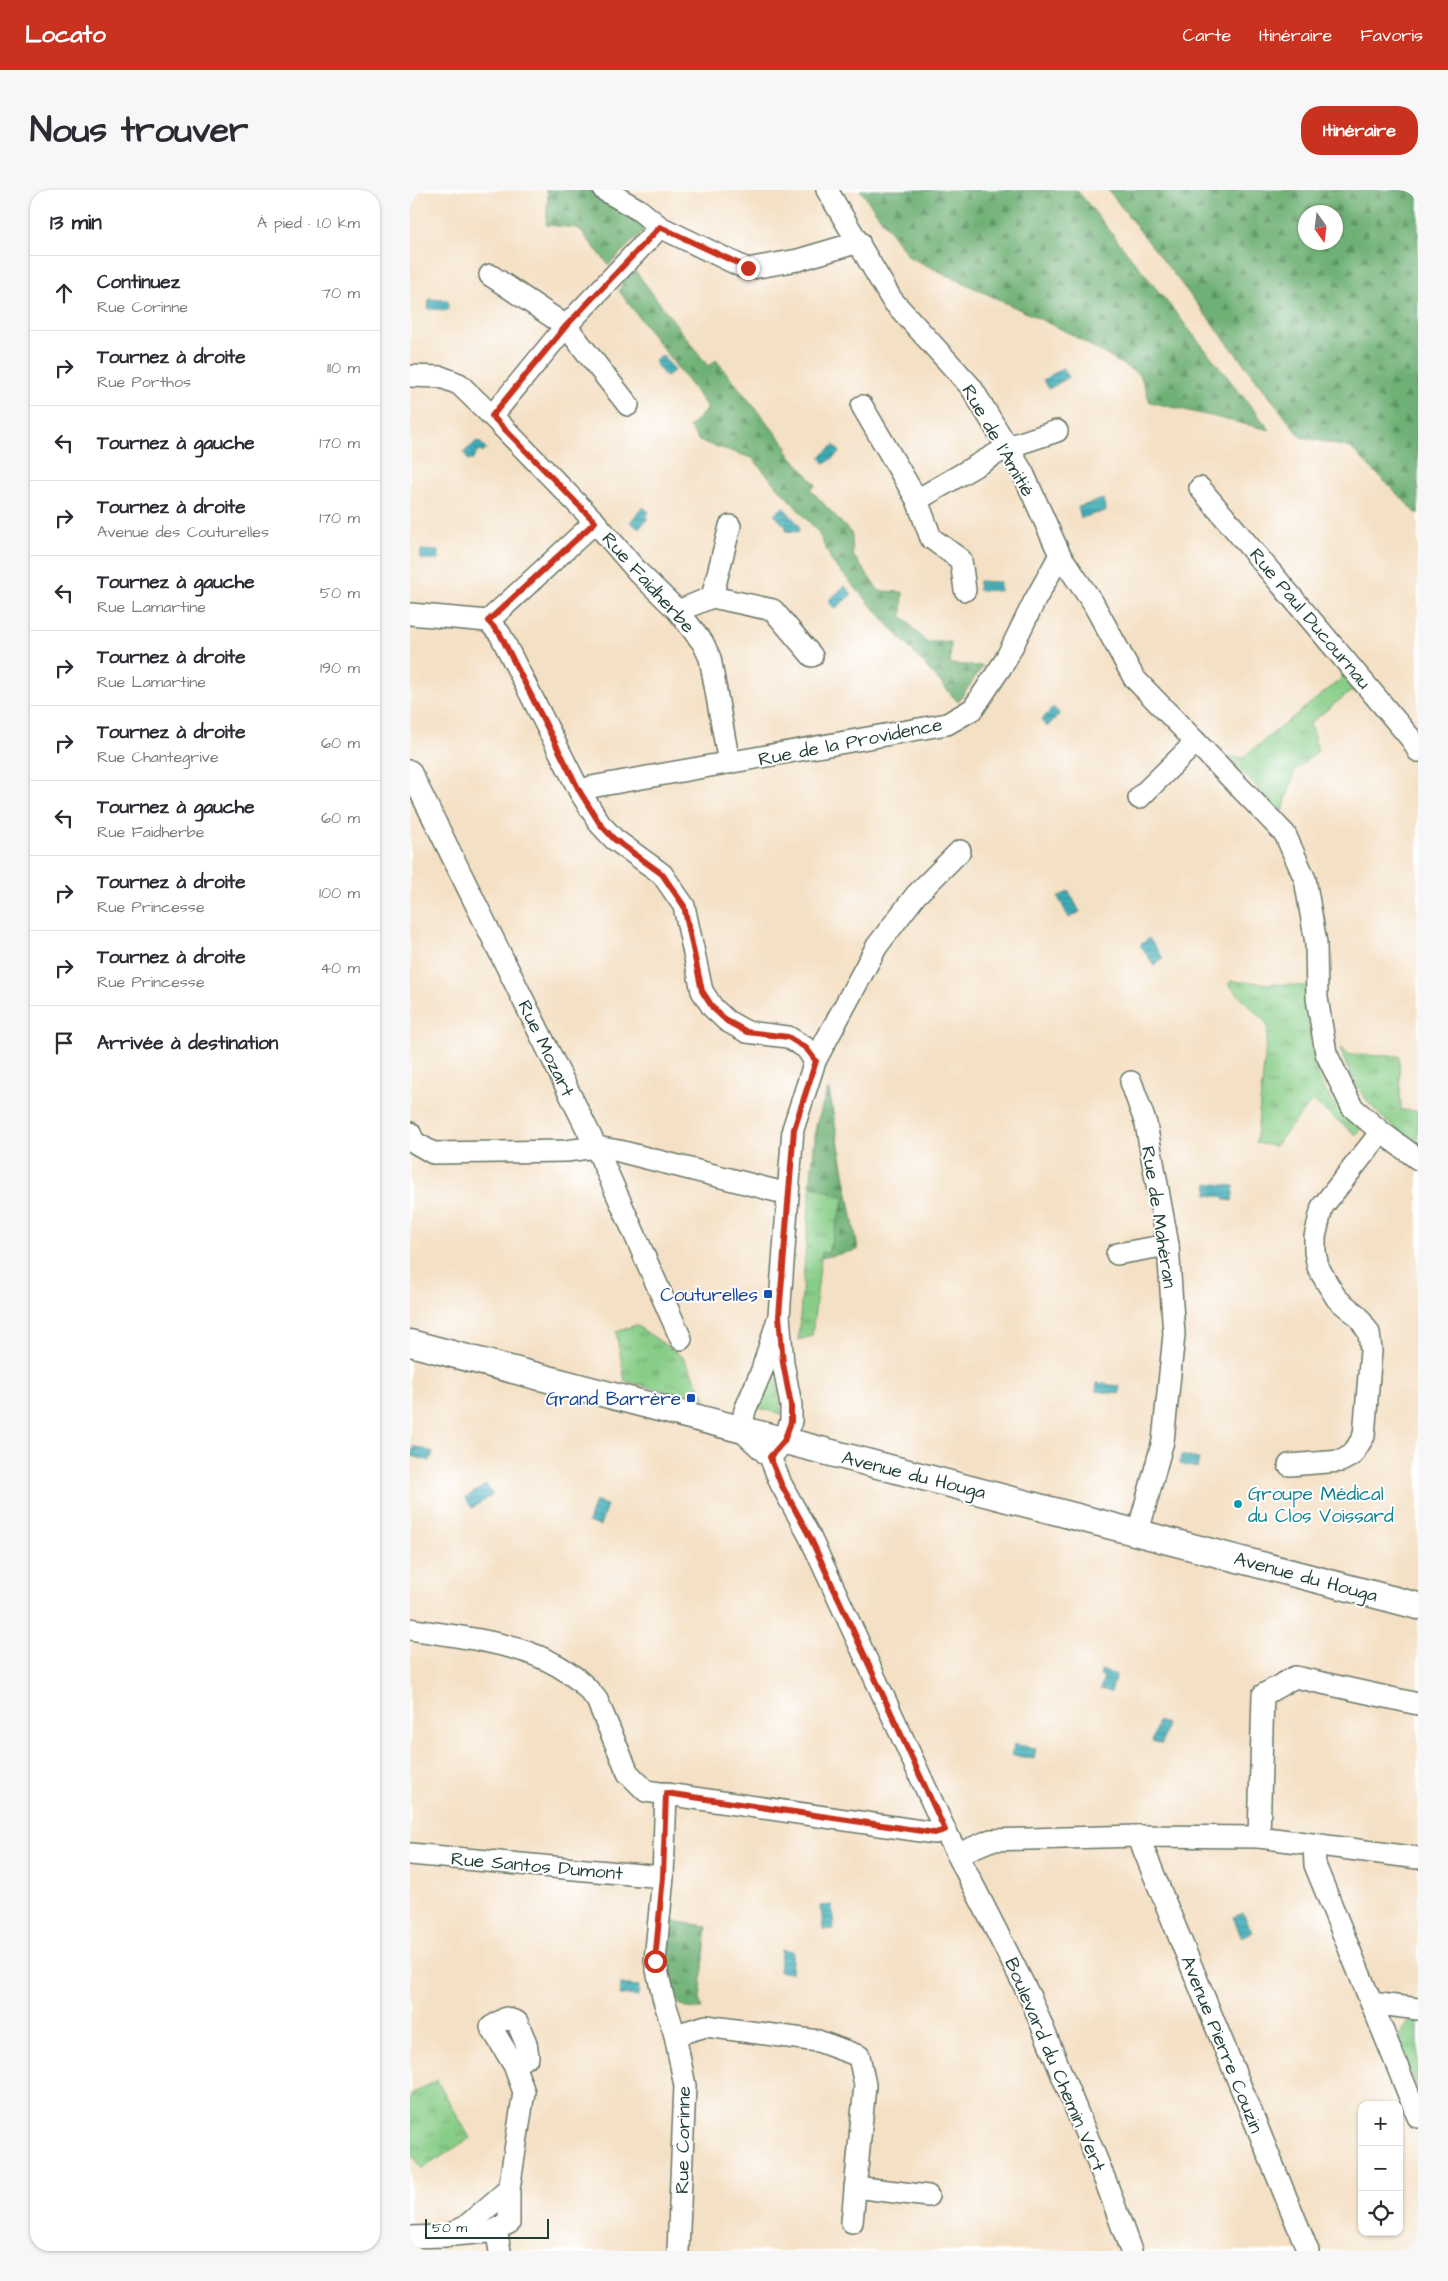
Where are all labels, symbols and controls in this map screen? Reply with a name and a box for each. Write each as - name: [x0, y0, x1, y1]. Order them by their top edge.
- text: Locato: [25, 18, 106, 52]
- text: Carte: [1182, 23, 1231, 48]
- text: Itinéraire: [1259, 23, 1332, 48]
- text: Favoris: [1360, 23, 1423, 48]
- text: Nous trouver: [30, 106, 248, 155]
- button: Itinéraire: [1301, 106, 1418, 155]
- north arrow: [1298, 205, 1343, 250]
- text: 13 min: [50, 208, 102, 237]
- text: À pied · 1.0 km: [257, 212, 360, 234]
- route end: [737, 257, 760, 280]
- text: Continuez: [97, 269, 180, 296]
- icon: ahead: [50, 279, 78, 307]
- text: 70 m: [321, 282, 360, 304]
- text: Rue Corinne: [97, 296, 188, 318]
- text: Tournez à droite: [97, 344, 245, 371]
- icon: right: [50, 354, 78, 382]
- text: 110 m: [327, 357, 360, 379]
- text: Rue Porthos: [97, 371, 191, 393]
- street label: Rue de l'Amitié: [955, 380, 1041, 502]
- icon: left: [50, 429, 78, 457]
- text: Tournez à gauche: [97, 430, 255, 457]
- text: 170 m: [319, 432, 360, 454]
- text: Tournez à droite: [97, 494, 245, 521]
- icon: right: [50, 504, 78, 532]
- text: 170 m: [319, 507, 360, 529]
- text: Avenue des Couturelles: [97, 521, 269, 543]
- street label: Rue Faidherbe: [595, 527, 701, 639]
- street label: Rue Paul Ducournau: [1243, 543, 1377, 696]
- text: Tournez à gauche: [97, 569, 255, 596]
- icon: left: [50, 579, 78, 607]
- text: 50 m: [320, 582, 360, 604]
- text: Rue Lamartine: [97, 596, 206, 618]
- text: Tournez à droite: [97, 644, 245, 671]
- icon: right: [50, 654, 78, 682]
- text: 190 m: [320, 657, 360, 679]
- text: Rue Lamartine: [97, 671, 206, 693]
- street label: Rue de la Providence: [756, 711, 945, 774]
- text: Tournez à droite: [97, 719, 245, 746]
- icon: right: [50, 729, 78, 757]
- text: 60 m: [321, 732, 360, 754]
- text: Rue Chantegrive: [97, 746, 219, 768]
- text: Tournez à gauche: [97, 794, 255, 821]
- icon: left: [50, 804, 78, 832]
- text: 60 m: [321, 807, 360, 829]
- text: Rue Faidherbe: [97, 821, 204, 843]
- text: Tournez à droite: [97, 869, 245, 896]
- icon: right: [50, 879, 78, 907]
- text: 100 m: [319, 882, 360, 904]
- text: Rue Princesse: [97, 896, 205, 918]
- text: Tournez à droite: [97, 944, 245, 971]
- icon: right: [50, 954, 78, 982]
- text: 40 m: [320, 957, 360, 979]
- text: Rue Princesse: [97, 971, 205, 993]
- street label: Rue Mozart: [511, 996, 581, 1102]
- icon: arrive: [50, 1029, 78, 1057]
- text: Arrivée à destination: [97, 1030, 278, 1057]
- street label: Rue de Mahéran: [1134, 1144, 1183, 1290]
- place label: Couturelles: [660, 1282, 758, 1309]
- marker: Couturelles: [762, 1288, 774, 1300]
- place label: Grand Barrère: [546, 1386, 681, 1413]
- marker: Grand Barrère: [685, 1392, 697, 1404]
- street label: Avenue du Houga: [839, 1444, 989, 1507]
- place label: Groupe Médical du Clos Voissard: [1248, 1481, 1394, 1530]
- marker: Groupe Médical du Clos Voissard: [1232, 1498, 1244, 1510]
- street label: Avenue du Houga: [1231, 1545, 1381, 1611]
- street label: Rue Santos Dumont: [450, 1846, 624, 1887]
- route start: [644, 1950, 667, 1973]
- street label: Avenue Pierre Couzin: [1174, 1952, 1270, 2137]
- street label: Boulevard du Chemin Vert: [997, 1954, 1112, 2176]
- street label: Rue Corinne: [669, 2086, 698, 2194]
- map controls: [1358, 2101, 1403, 2236]
- button: +: [1358, 2101, 1403, 2146]
- button: −: [1358, 2146, 1403, 2191]
- button: locate: [1358, 2191, 1403, 2236]
- scale bar: [425, 2216, 549, 2239]
- text: 50 m: [432, 2218, 467, 2238]

